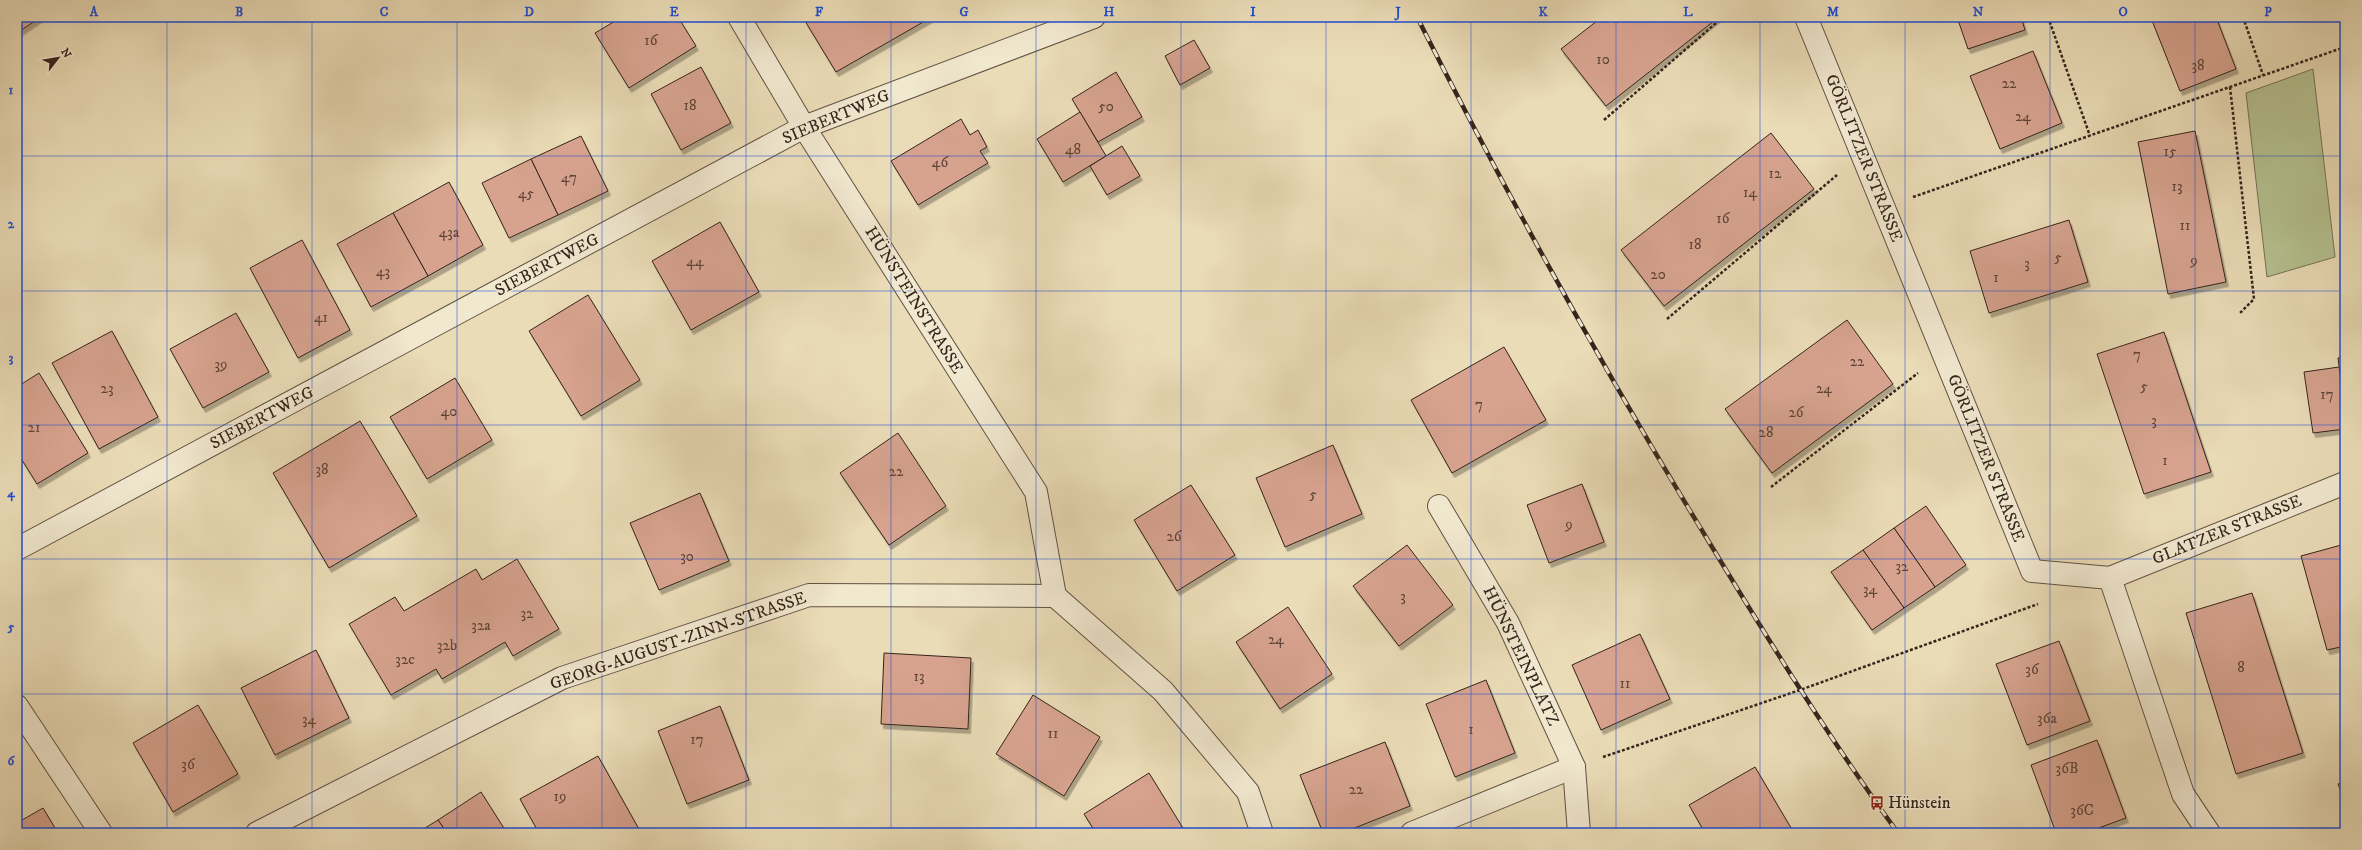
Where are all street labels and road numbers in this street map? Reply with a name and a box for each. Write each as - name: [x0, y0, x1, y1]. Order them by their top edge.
- street label: GÖRLITZER STRASSE: [1820, 71, 1908, 245]
- street label: SIEBERTWEG: [779, 84, 893, 150]
- street label: HÜNSTEINSTRASSE: [860, 222, 968, 378]
- street label: SIEBERTWEG: [491, 228, 603, 302]
- street label: GÖRLITZER STRASSE: [1942, 371, 2030, 545]
- street label: SIEBERTWEG: [206, 381, 318, 455]
- street label: GLATZER STRASSE: [2149, 490, 2305, 570]
- street label: HÜNSTEINPLATZ: [1478, 583, 1564, 729]
- street label: GEORG-AUGUST-ZINN-STRASSE: [547, 587, 809, 695]

